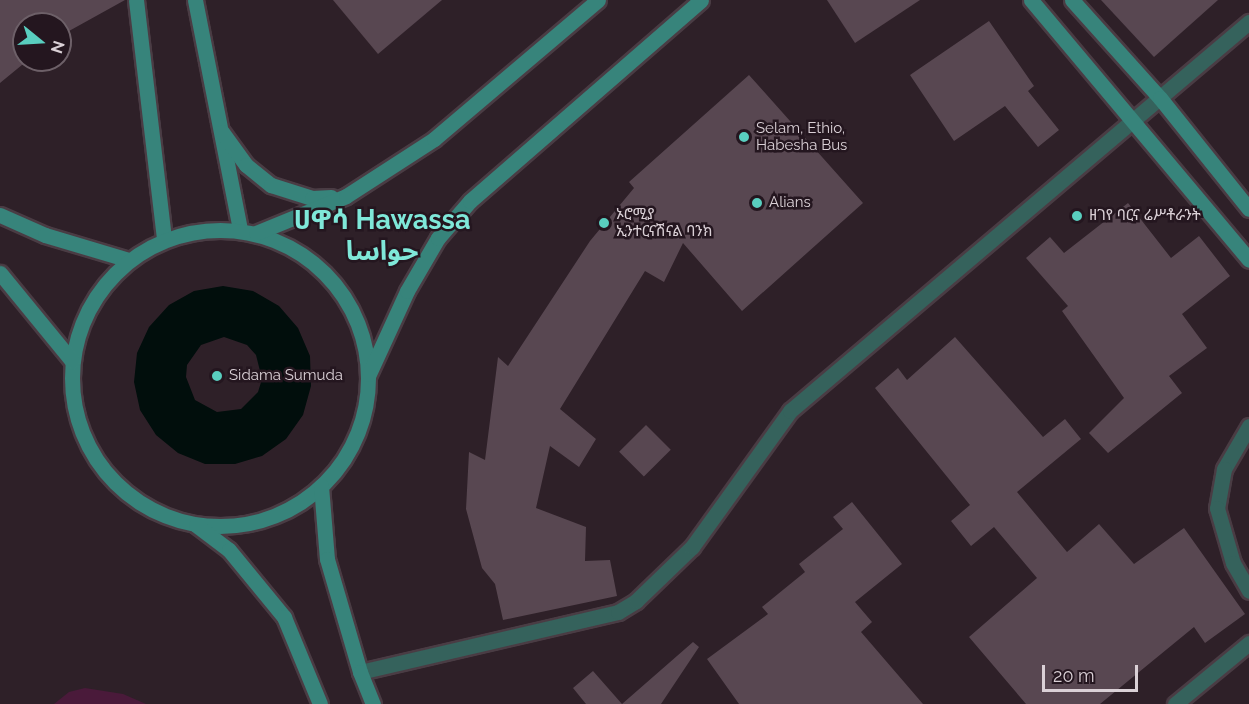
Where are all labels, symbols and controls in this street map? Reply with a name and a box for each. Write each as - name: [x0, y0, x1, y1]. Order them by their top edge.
- north arrow: [12, 12, 72, 72]
- text: N: [47, 38, 69, 56]
- place label: Selam, Ethio, Habesha Bus: [756, 119, 847, 154]
- marker: Selam, Ethio, Habesha Bus: [737, 130, 751, 144]
- place label: Alians: [769, 194, 811, 212]
- marker: Alians: [750, 196, 764, 210]
- district label: ሀዋሳ Hawassa حواسا: [294, 203, 470, 266]
- place label: ኦሮሚያ ኢንተርናሽናል ባንክ: [616, 205, 712, 240]
- place label: ዘገየ ባርና ሬሥቶራንት: [1089, 207, 1201, 225]
- marker: ዘገየ ባርና ሬሥቶራንት: [1070, 209, 1084, 223]
- marker: ኦሮሚያ ኢንተርናሽናል ባንክ: [597, 216, 611, 230]
- place label: Sidama Sumuda: [229, 367, 343, 385]
- marker: Sidama Sumuda: [210, 369, 224, 383]
- scale bar: [1045, 653, 1141, 691]
- text: 20 m: [1053, 665, 1095, 686]

